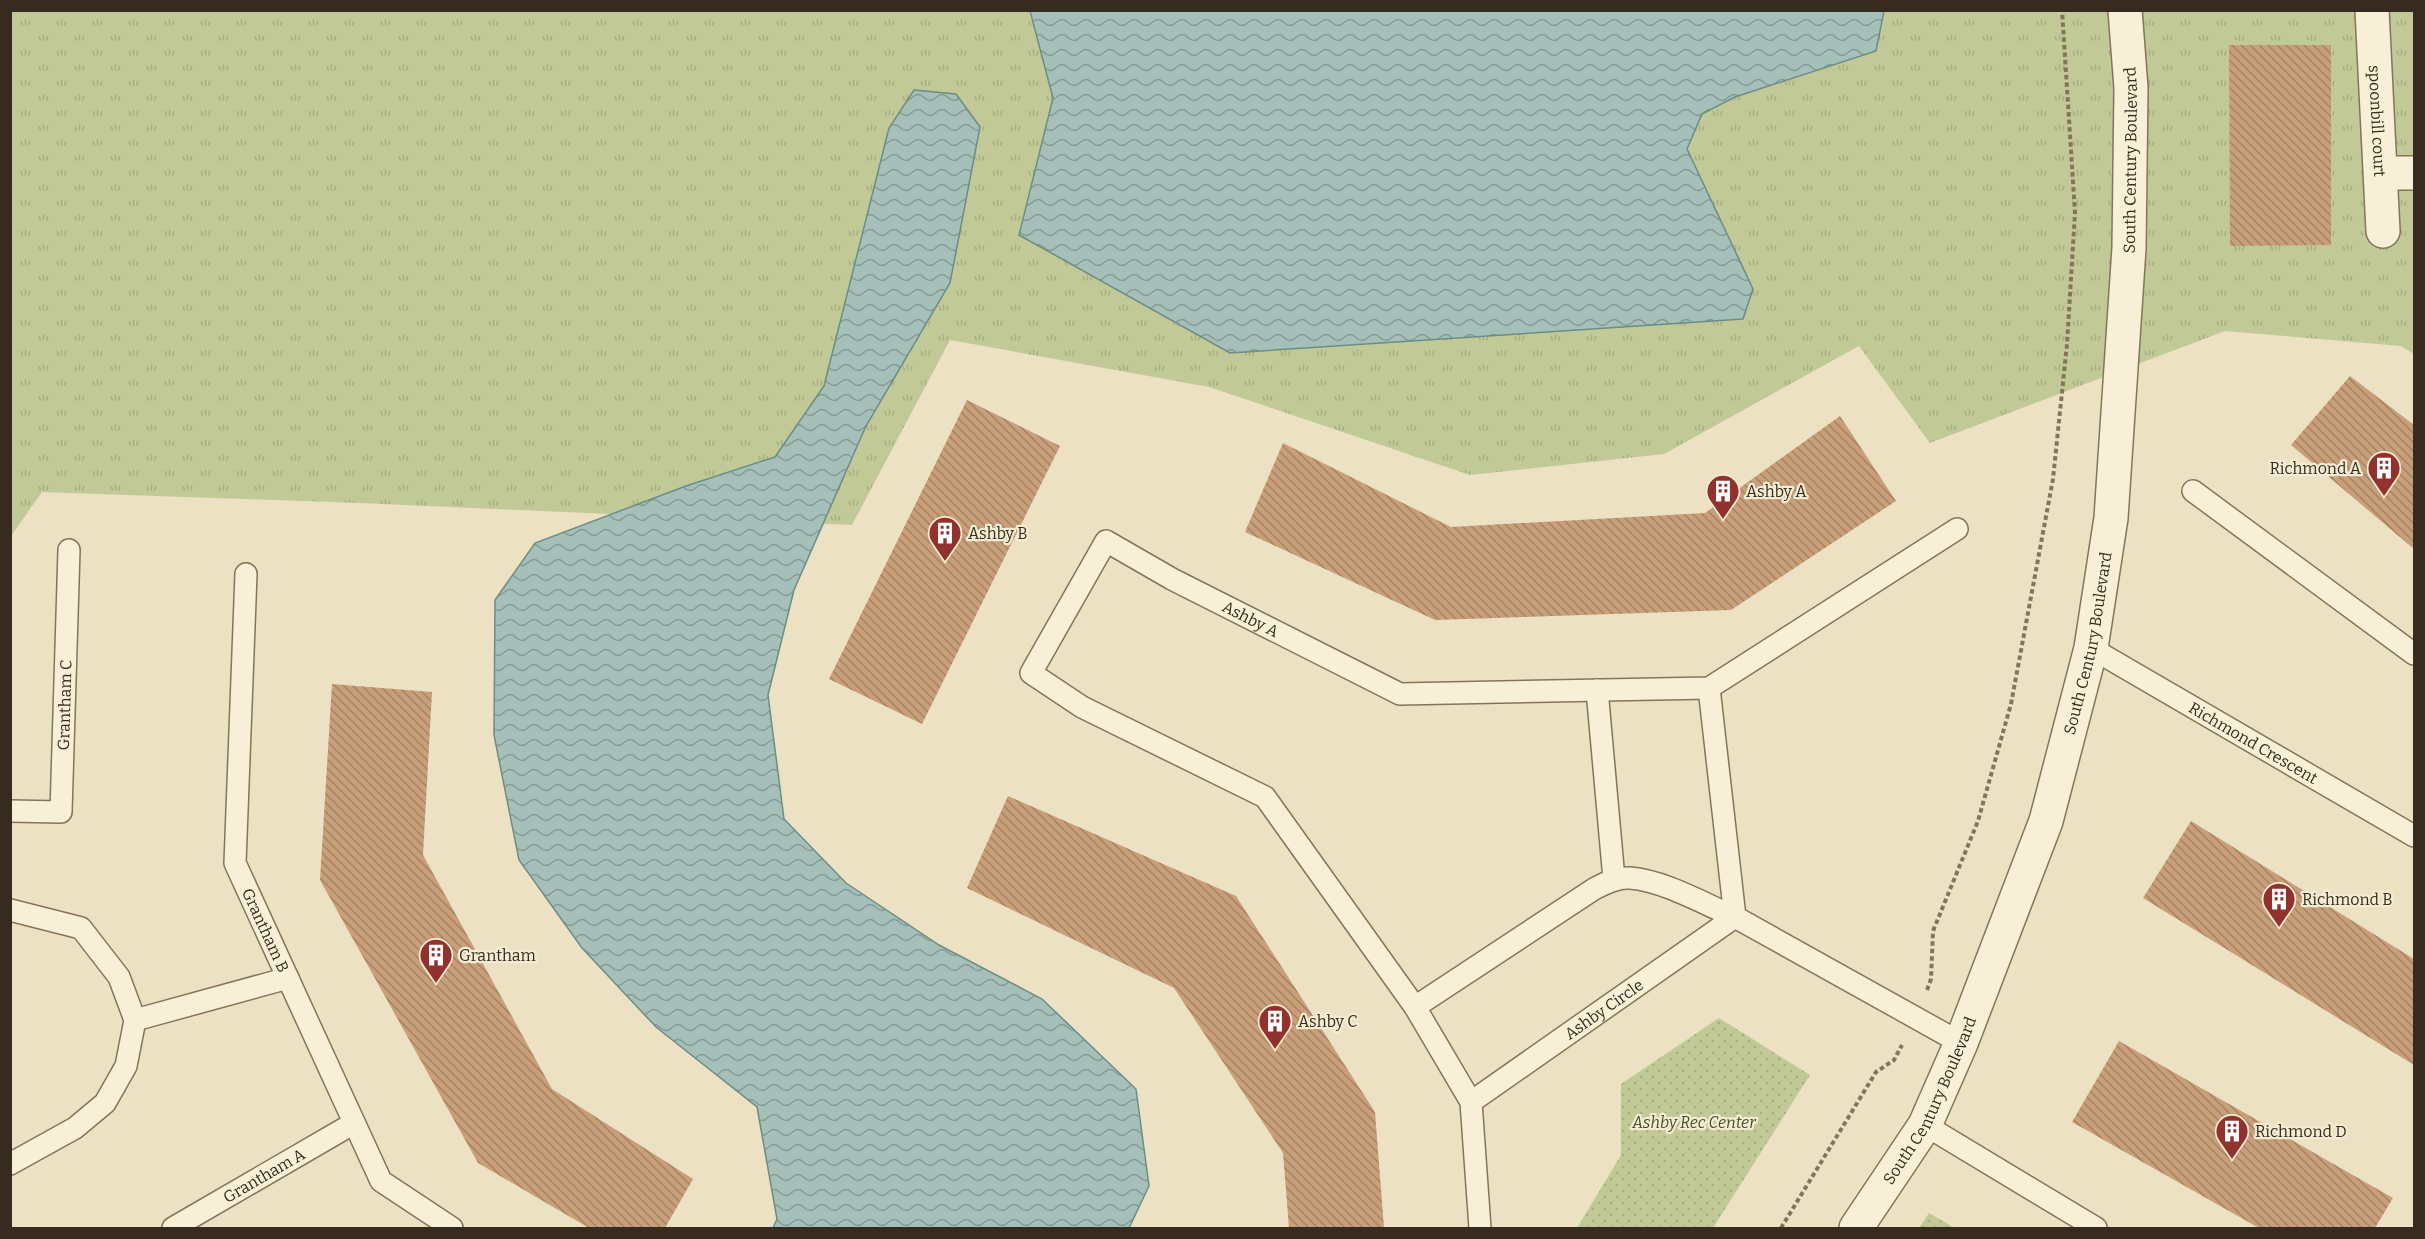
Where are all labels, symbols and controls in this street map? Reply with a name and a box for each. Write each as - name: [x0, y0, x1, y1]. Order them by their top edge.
- street label: spoonbill court: [2365, 64, 2390, 178]
- street label: South Century Boulevard: [2119, 66, 2141, 254]
- building icon: Richmond A: [2366, 450, 2402, 497]
- place label: Richmond A: [2269, 459, 2362, 478]
- building icon: Ashby A: [1705, 473, 1741, 520]
- place label: Ashby A: [1746, 482, 1807, 501]
- building icon: Ashby B: [927, 515, 963, 562]
- place label: Ashby B: [968, 524, 1028, 543]
- street label: South Century Boulevard: [2059, 550, 2115, 737]
- street label: Ashby A: [1219, 597, 1283, 641]
- street label: Grantham C: [53, 660, 75, 751]
- street label: Richmond Crescent: [2186, 698, 2321, 788]
- building icon: Richmond B: [2261, 881, 2297, 928]
- street label: Grantham B: [238, 885, 293, 975]
- place label: Richmond B: [2302, 890, 2393, 909]
- building icon: Grantham: [418, 937, 454, 984]
- place label: Grantham: [459, 946, 536, 965]
- street label: Ashby Circle: [1561, 975, 1647, 1043]
- building icon: Ashby C: [1257, 1003, 1293, 1050]
- place label: Ashby C: [1298, 1012, 1358, 1031]
- street label: South Century Boulevard: [1879, 1013, 1980, 1188]
- park label: Ashby Rec Center: [1631, 1113, 1757, 1132]
- building icon: Richmond D: [2214, 1113, 2250, 1160]
- place label: Richmond D: [2255, 1122, 2347, 1141]
- street label: Grantham A: [219, 1144, 309, 1206]

